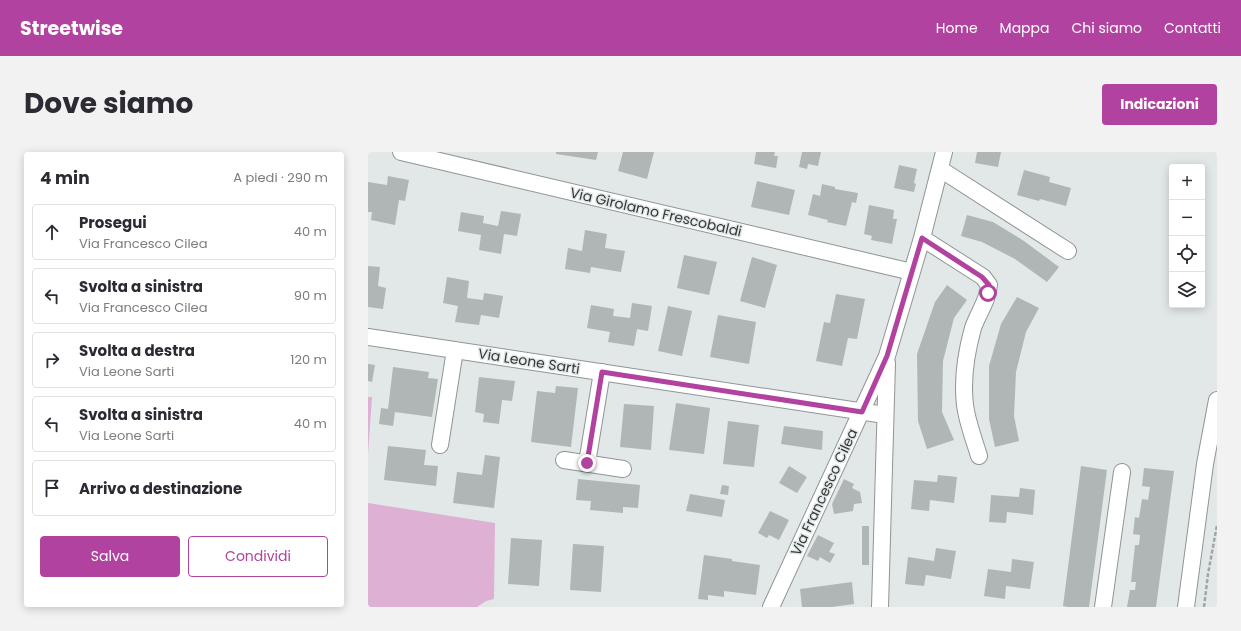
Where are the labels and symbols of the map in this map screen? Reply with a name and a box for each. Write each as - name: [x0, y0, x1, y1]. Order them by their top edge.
- street label: Via Girolamo Frescobaldi: [568, 182, 744, 242]
- route start: [979, 284, 997, 302]
- street label: Via Leone Sarti: [477, 343, 581, 379]
- street label: Via Francesco Cilea: [786, 425, 862, 559]
- route end: [578, 454, 596, 472]

